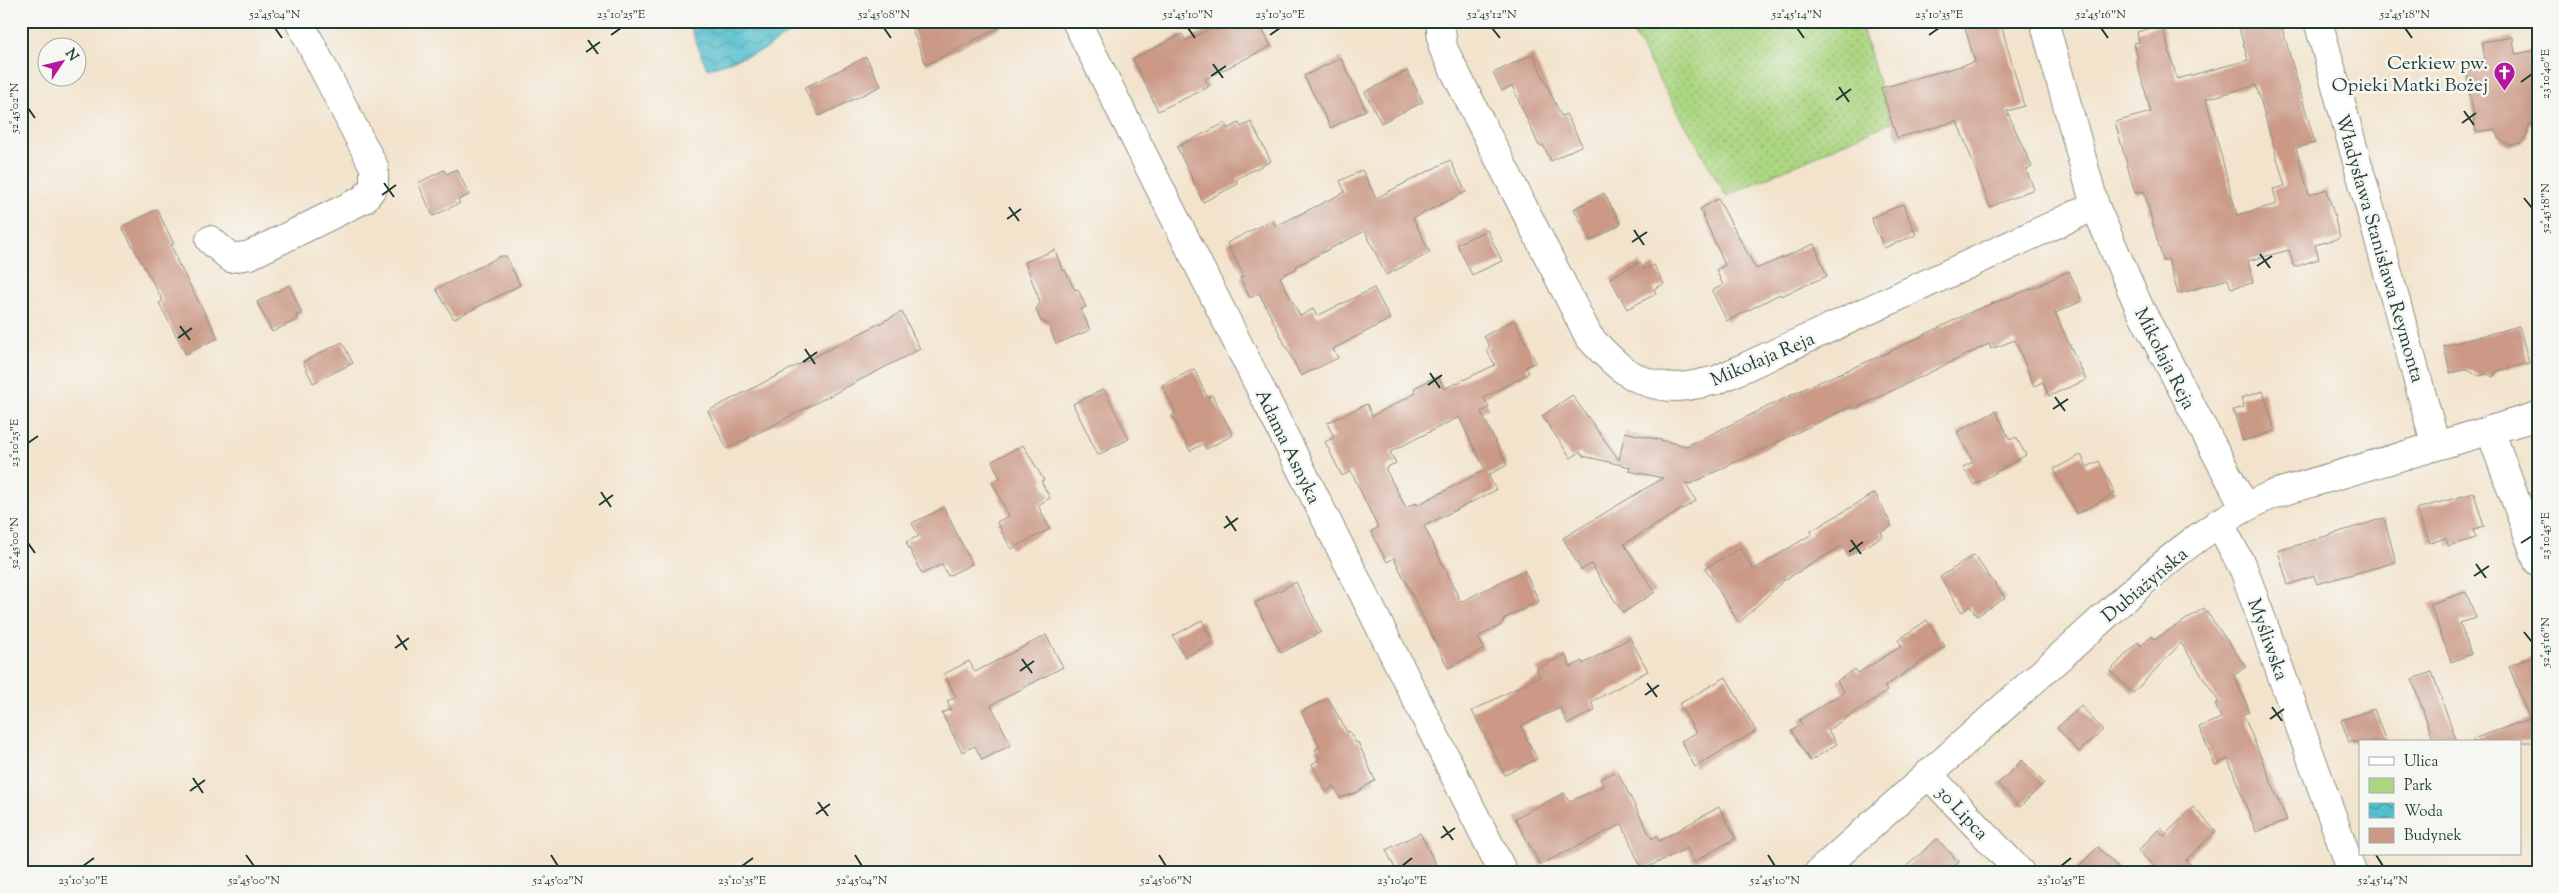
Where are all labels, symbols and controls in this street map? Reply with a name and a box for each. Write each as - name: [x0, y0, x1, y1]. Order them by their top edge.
- text: 52°45'04"N: [249, 6, 301, 24]
- text: 23°10'25"E: [597, 6, 646, 24]
- text: 52°45'08"N: [857, 6, 910, 24]
- text: 52°45'10"N: [1162, 6, 1213, 24]
- text: 23°10'30"E: [1255, 6, 1306, 24]
- text: 52°45'12"N: [1466, 6, 1517, 24]
- text: 52°45'14"N: [1771, 6, 1822, 24]
- text: 23°10'35"E: [1915, 6, 1964, 24]
- text: 52°45'16"N: [2075, 6, 2126, 24]
- text: 52°45'18"N: [2379, 6, 2430, 24]
- north arrow: [38, 38, 88, 88]
- text: N: [60, 45, 82, 66]
- text: 23°10'40"E: [2537, 48, 2555, 99]
- place label: Cerkiew pw. Opieki Matki Bożej: [2332, 51, 2488, 100]
- church icon: Cerkiew pw. Opieki Matki Bożej: [2492, 61, 2516, 92]
- text: 52°45'02"N: [6, 82, 24, 134]
- street label: Władysława Stanisława Reymonta: [2327, 111, 2430, 386]
- text: 52°45'18"N: [2537, 183, 2555, 234]
- street label: Mikołaja Reja: [2127, 304, 2201, 415]
- street label: Mikołaja Reja: [1707, 326, 1820, 394]
- street label: Adama Asnyka: [1247, 385, 1326, 509]
- text: 23°10'25"E: [6, 418, 24, 467]
- text: 23°10'45"E: [2537, 511, 2555, 560]
- text: 52°45'00"N: [6, 517, 24, 570]
- street label: Dubiażyńska: [2097, 542, 2195, 630]
- street label: Myśliwska: [2239, 595, 2294, 685]
- text: 52°45'16"N: [2537, 617, 2555, 668]
- legend: [2359, 740, 2522, 856]
- text: Ulica: [2404, 752, 2438, 773]
- text: Park: [2404, 776, 2433, 797]
- street label: 30 Lipca: [1929, 780, 1994, 847]
- text: Woda: [2404, 802, 2443, 823]
- text: Budynek: [2404, 826, 2462, 847]
- text: 23°10'30"E: [58, 872, 109, 890]
- text: 52°45'00"N: [227, 872, 280, 890]
- text: 52°45'02"N: [532, 872, 584, 890]
- text: 23°10'35"E: [718, 872, 767, 890]
- text: 52°45'04"N: [836, 872, 888, 890]
- text: 52°45'06"N: [1139, 872, 1192, 890]
- text: 23°10'40"E: [1377, 872, 1428, 890]
- text: 52°45'10"N: [1749, 872, 1800, 890]
- text: 23°10'45"E: [2037, 872, 2086, 890]
- text: 52°45'14"N: [2357, 872, 2408, 890]

